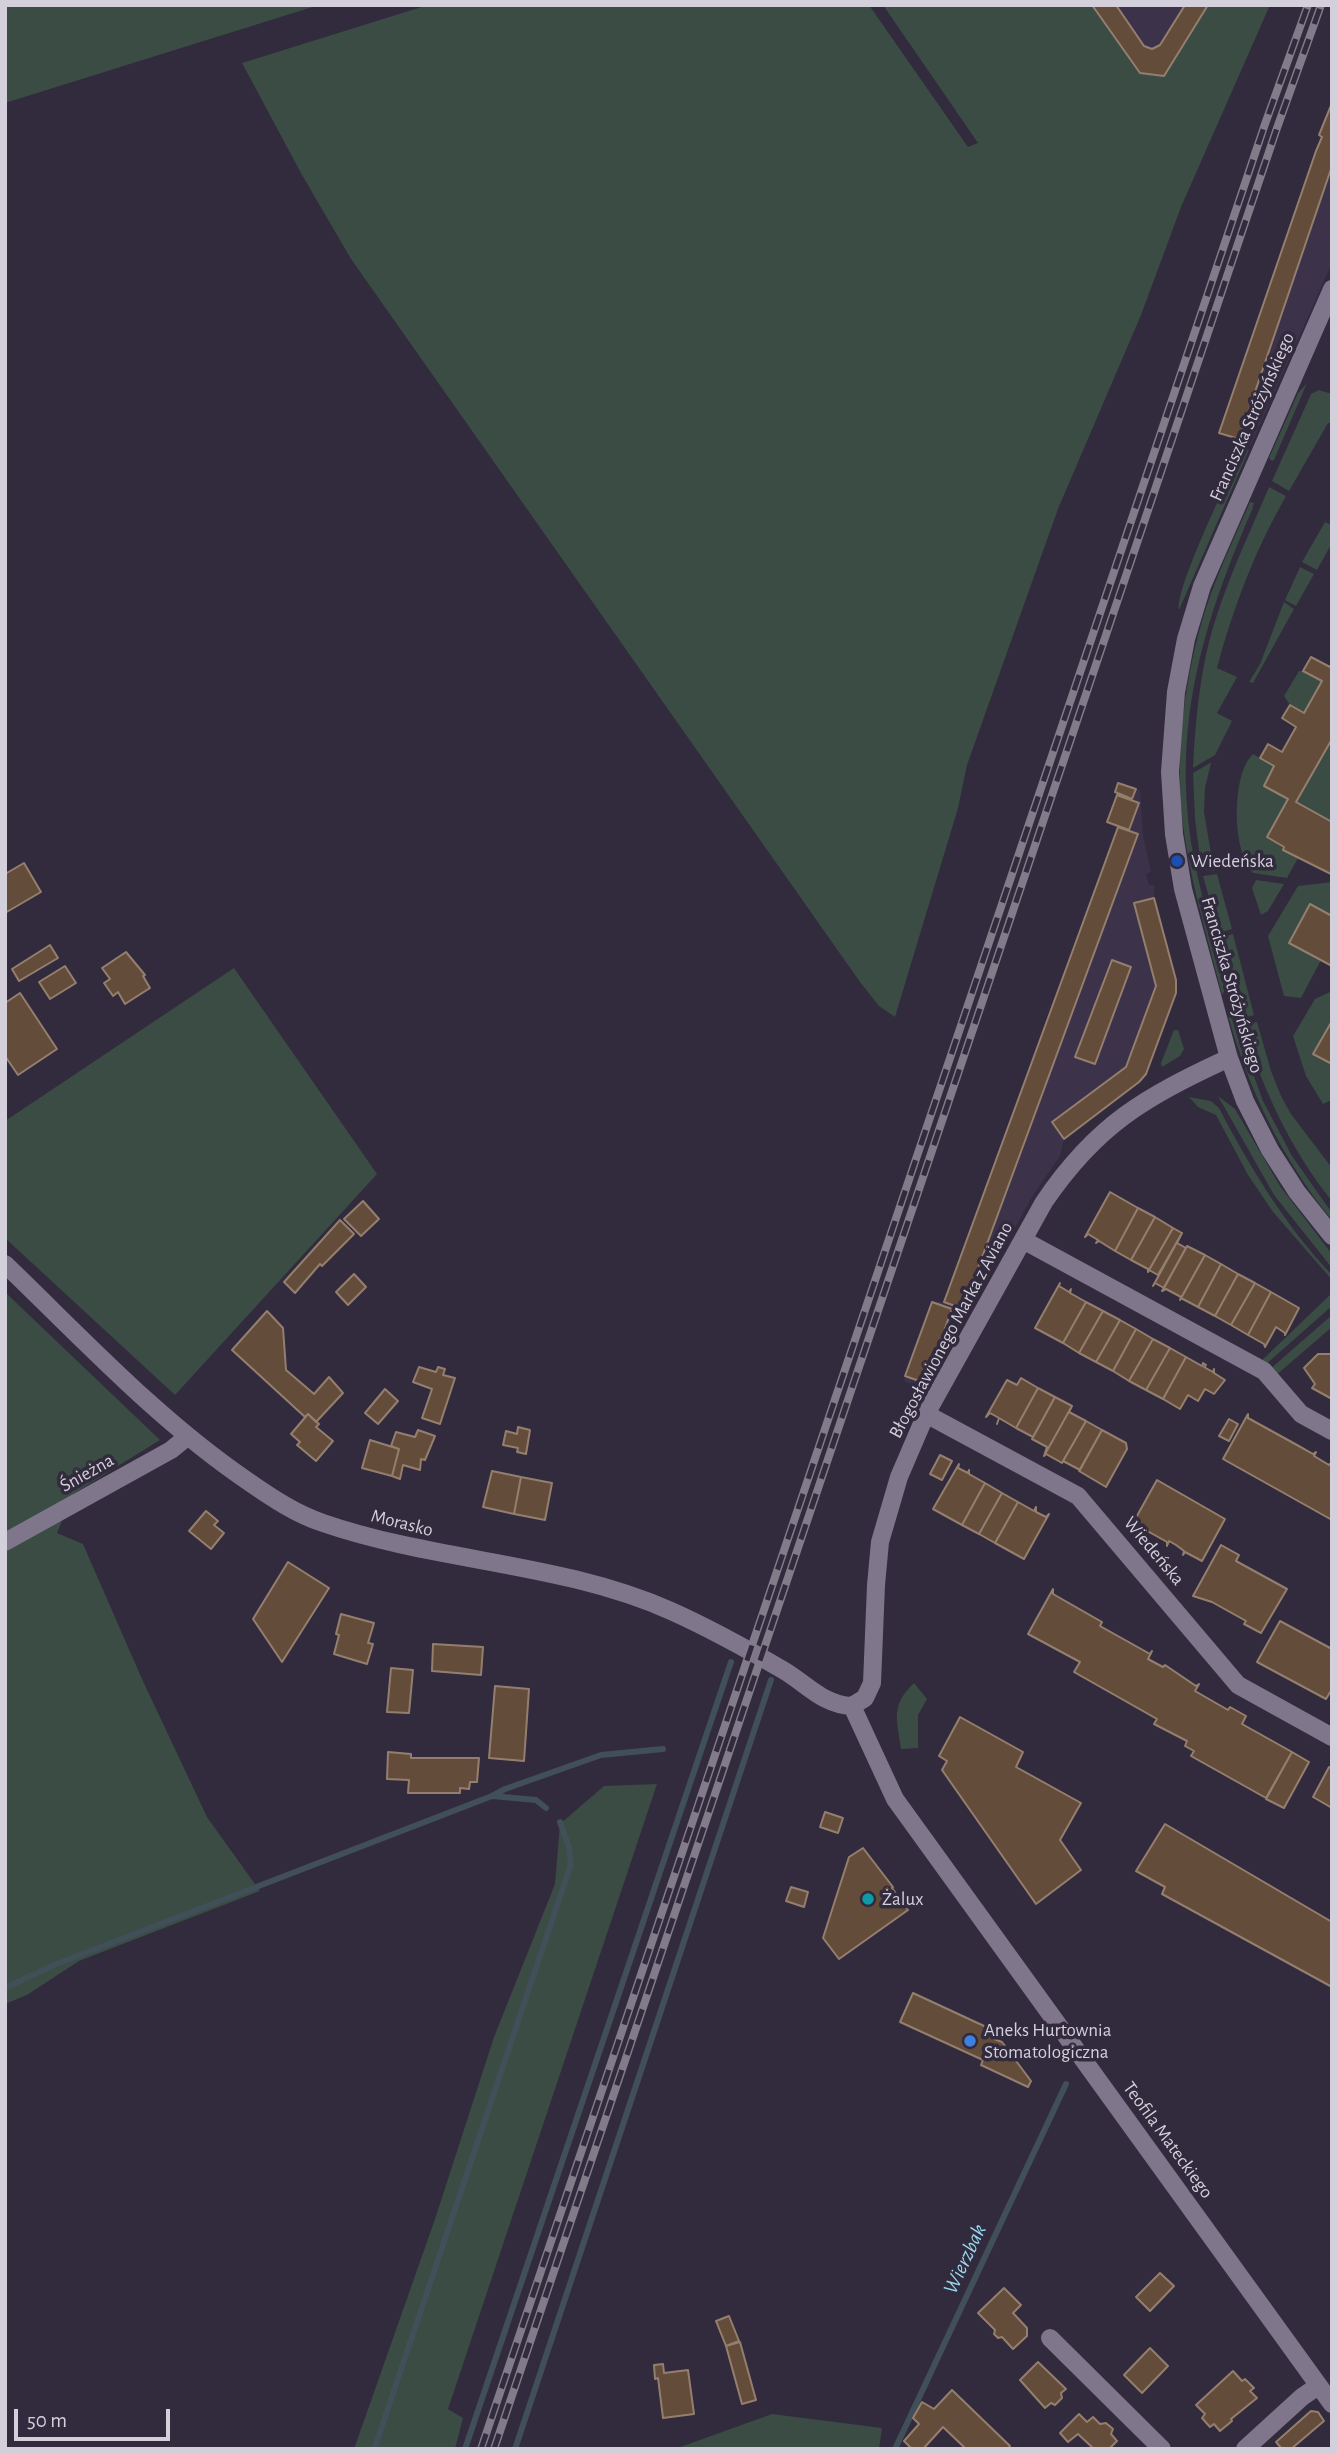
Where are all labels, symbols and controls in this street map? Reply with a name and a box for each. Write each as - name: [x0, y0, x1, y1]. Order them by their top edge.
- street label: Franciszka Stróżyńskiego: [1205, 329, 1299, 505]
- place label: Wiedeńska: [1191, 850, 1274, 872]
- marker: Wiedeńska: [1169, 853, 1185, 869]
- street label: Franciszka Stróżyńskiego: [1196, 894, 1268, 1076]
- street label: Błogosławionego Marka z Aviano: [884, 1218, 1018, 1442]
- street label: Śnieżna: [56, 1449, 118, 1497]
- street label: Morasko: [369, 1504, 435, 1542]
- street label: Wiedeńska: [1119, 1512, 1189, 1590]
- place label: Żalux: [882, 1888, 923, 1910]
- marker: Żalux: [860, 1891, 876, 1907]
- place label: Aneks Hurtownia Stomatologiczna: [984, 2019, 1111, 2063]
- marker: Aneks Hurtownia Stomatologiczna: [962, 2033, 978, 2049]
- street label: Teofila Mateckiego: [1118, 2077, 1218, 2203]
- water label: Wierzbak: [938, 2220, 992, 2298]
- scale bar: [18, 2394, 173, 2438]
- text: 50 m: [27, 2410, 67, 2431]

